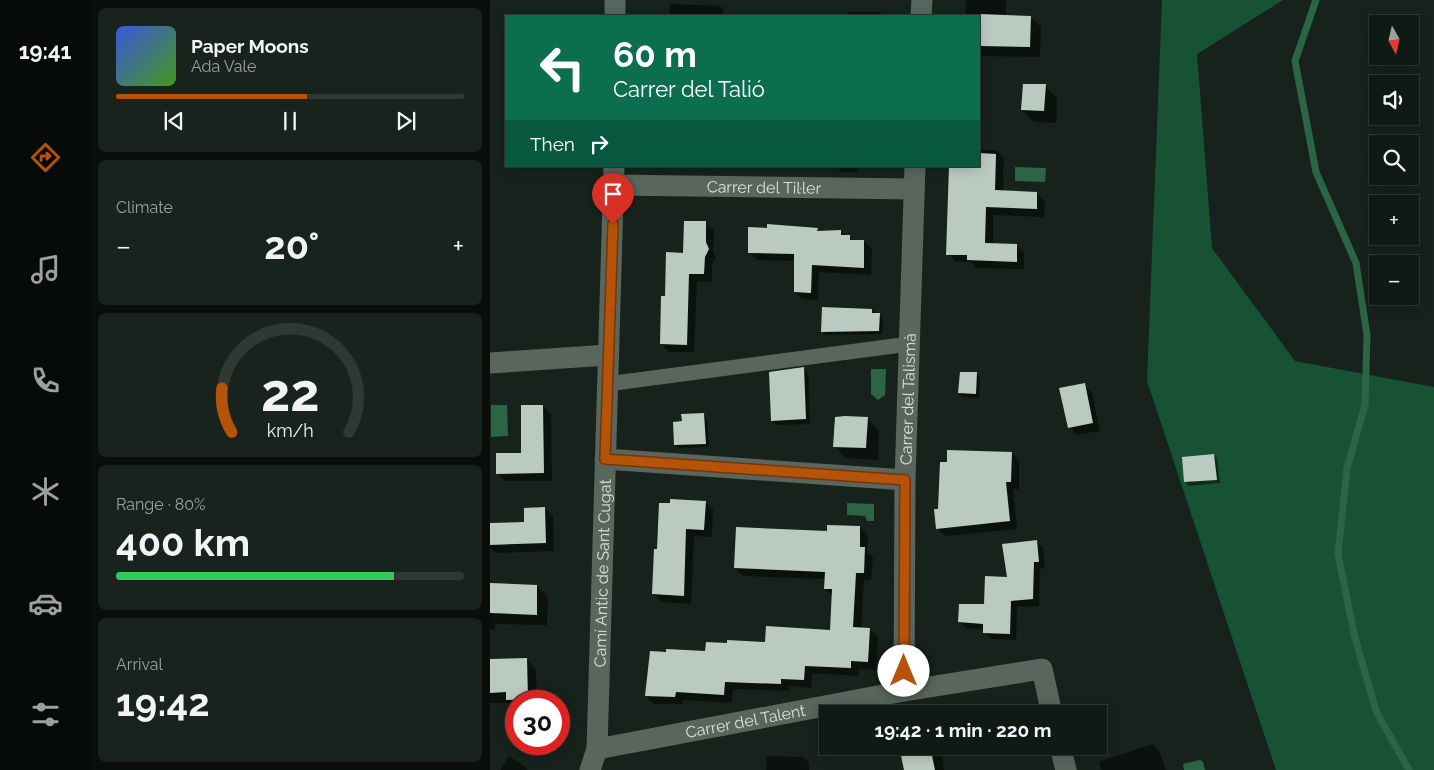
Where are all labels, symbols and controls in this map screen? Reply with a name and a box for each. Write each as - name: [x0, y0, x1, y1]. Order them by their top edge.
- north arrow: [1369, 15, 1419, 65]
- map controls: [1369, 15, 1419, 305]
- text: 60 m: [613, 34, 697, 75]
- text: Paper Moons: [191, 35, 309, 57]
- icon: left: [530, 35, 595, 100]
- text: 19:41: [19, 38, 71, 64]
- text: Ada Vale: [191, 57, 256, 76]
- button: sound: [1369, 75, 1419, 125]
- text: Carrer del Talió: [613, 76, 765, 102]
- icon: previous: [160, 107, 188, 135]
- icon: pause: [276, 107, 304, 135]
- icon: next: [392, 107, 420, 135]
- icon: right: [585, 130, 613, 158]
- text: Then: [530, 133, 575, 155]
- button: search: [1369, 135, 1419, 185]
- icon: directions: [28, 140, 63, 175]
- pin: [592, 173, 634, 224]
- street label: Carrer del Til·ler: [707, 177, 822, 197]
- icon: arrive: [599, 180, 627, 208]
- button: +: [1369, 195, 1419, 245]
- text: Climate: [116, 198, 173, 217]
- text: 20°: [264, 223, 319, 268]
- text: −: [116, 230, 131, 263]
- text: +: [452, 230, 464, 263]
- icon: music: [28, 252, 63, 287]
- button: −: [1369, 255, 1419, 305]
- street label: Carrer del Talismà: [896, 333, 919, 465]
- text: 22: [261, 362, 319, 423]
- icon: phone: [28, 363, 63, 398]
- text: km/h: [266, 420, 314, 441]
- icon: climate: [28, 474, 63, 509]
- street label: Camí Antic de Sant Cugat: [590, 478, 614, 668]
- text: Range · 80%: [116, 495, 206, 514]
- text: 400 km: [116, 520, 250, 565]
- icon: car: [28, 586, 63, 621]
- position arrow: [877, 644, 929, 696]
- text: Arrival: [116, 655, 163, 674]
- text: 19:42: [116, 680, 210, 725]
- speed limit sign: 30: [505, 690, 570, 755]
- icon: filters: [28, 697, 63, 732]
- street label: Carrer del Talent: [684, 700, 807, 742]
- text: 19:42 · 1 min · 220 m: [875, 719, 1051, 741]

